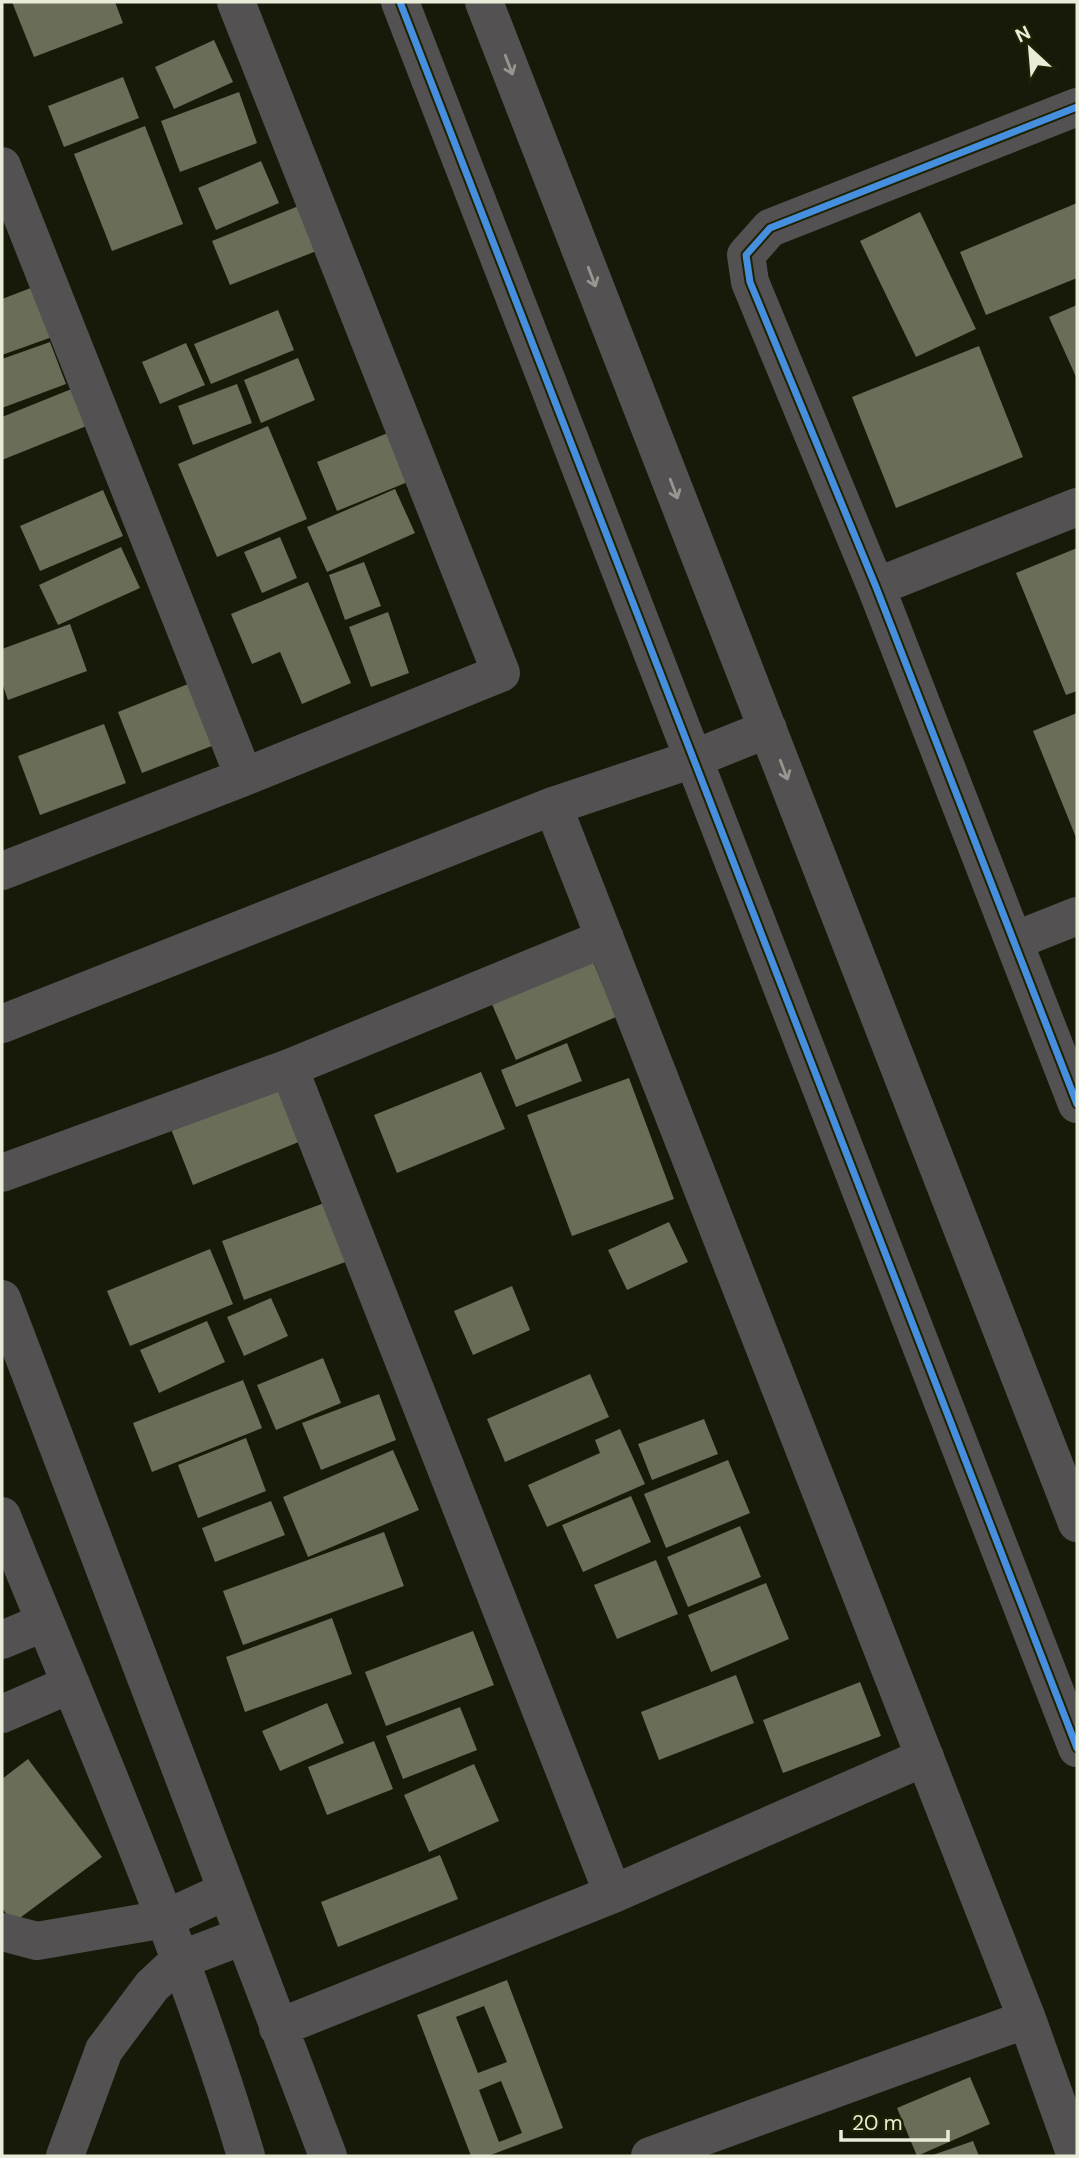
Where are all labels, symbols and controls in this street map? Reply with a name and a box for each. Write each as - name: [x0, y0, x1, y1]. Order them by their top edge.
- north arrow: [995, 14, 1065, 84]
- text: N: [1011, 20, 1034, 48]
- one-way arrow: [503, 54, 516, 76]
- one-way arrow: [586, 266, 599, 288]
- one-way arrow: [669, 478, 682, 500]
- one-way arrow: [778, 758, 791, 780]
- scale bar: [841, 2098, 948, 2142]
- text: 20 m: [852, 2109, 903, 2137]

